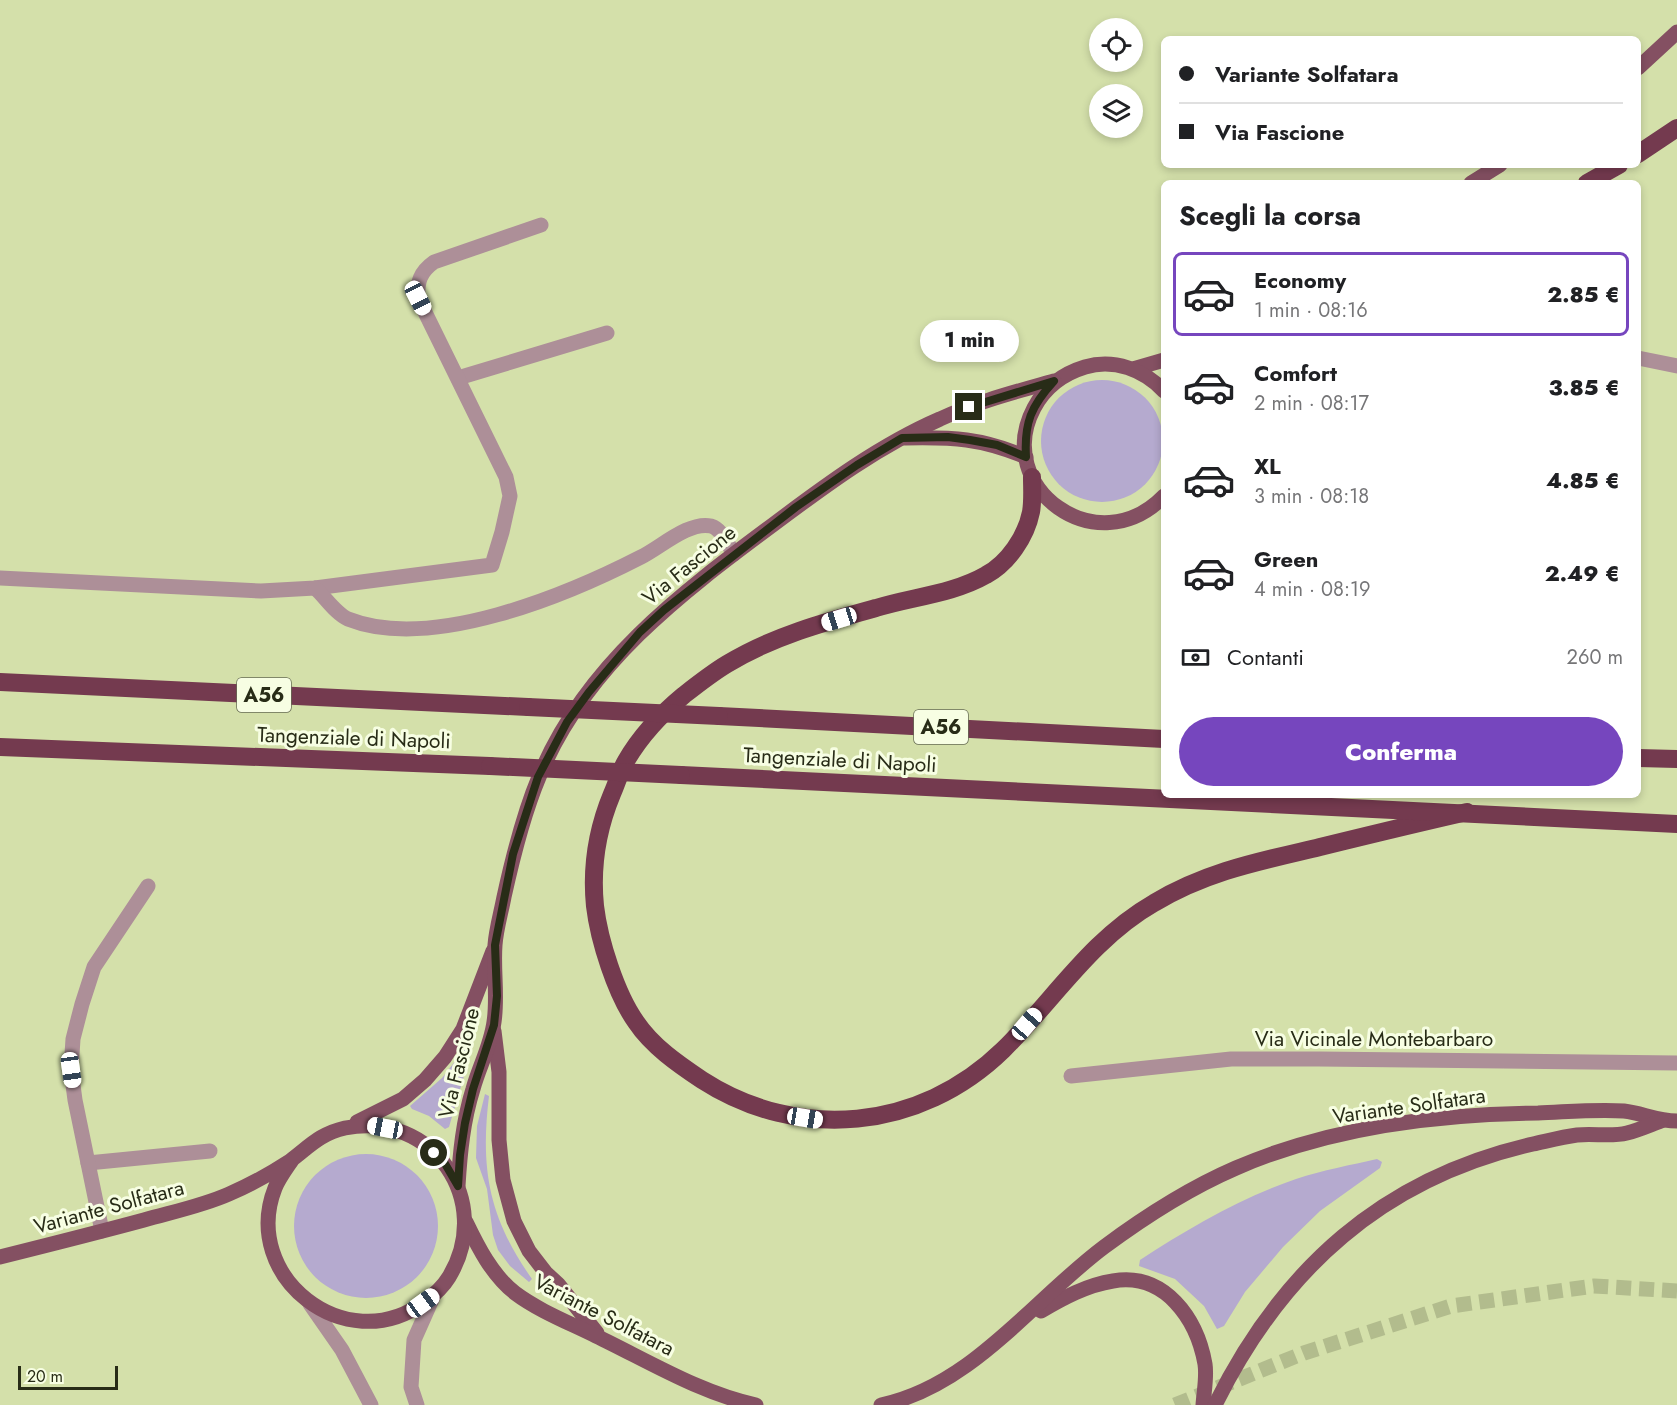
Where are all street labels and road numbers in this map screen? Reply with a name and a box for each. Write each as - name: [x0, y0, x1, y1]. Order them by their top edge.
- street label: Via Fascione: [636, 518, 742, 612]
- road number: A56: [237, 678, 291, 712]
- road number: A56: [914, 710, 968, 744]
- street label: Tangenziale di Napoli: [257, 720, 451, 756]
- street label: Tangenziale di Napoli: [743, 740, 937, 780]
- street label: Via Fascione: [431, 1004, 487, 1121]
- street label: Via Vicinale Montebarbaro: [1255, 1024, 1493, 1054]
- street label: Variante Solfatara: [1331, 1080, 1487, 1132]
- street label: Variante Solfatara: [31, 1173, 187, 1241]
- street label: Variante Solfatara: [529, 1267, 679, 1363]

